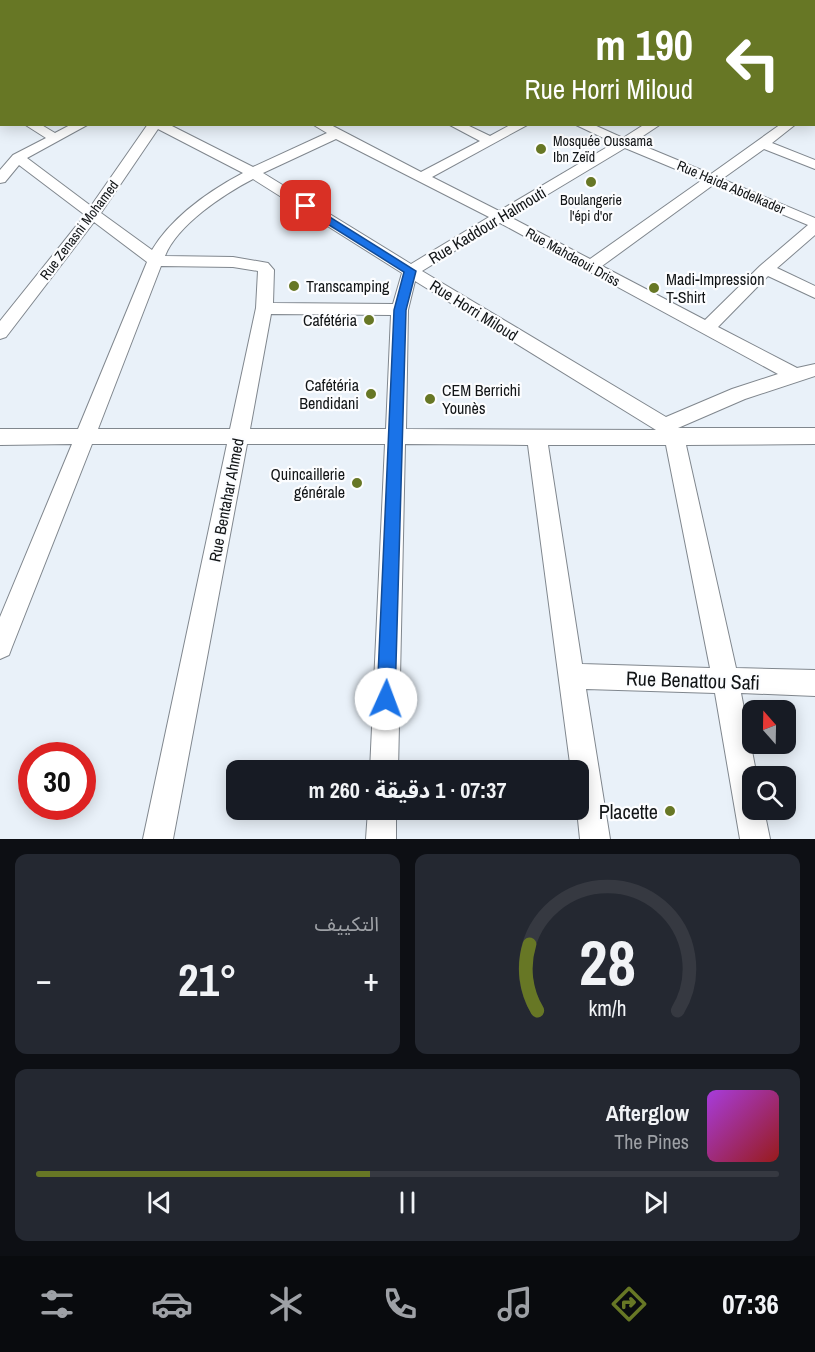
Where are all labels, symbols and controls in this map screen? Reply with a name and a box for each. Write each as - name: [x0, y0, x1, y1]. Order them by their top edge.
- text: 190 m: [595, 17, 693, 73]
- icon: left: [714, 24, 792, 102]
- text: Rue Horri Miloud: [524, 71, 693, 107]
- place label: Mosquée Oussama Ibn Zeïd: [553, 132, 653, 166]
- marker: Mosquée Oussama Ibn Zeïd: [534, 142, 548, 156]
- street label: Rue Haida Abdelkader: [674, 156, 788, 218]
- marker: Boulangerie l'épi d'or: [584, 175, 598, 189]
- street label: Rue Zenasni Mohamed: [36, 177, 122, 283]
- pin: [280, 180, 331, 231]
- street label: Rue Kaddour Halmouti: [424, 181, 550, 269]
- icon: arrive: [289, 189, 322, 222]
- place label: Boulangerie l'épi d'or: [560, 191, 622, 225]
- street label: Rue Mahdaoui Driss: [523, 224, 624, 291]
- place label: Madi-Impression T-Shirt: [666, 268, 764, 308]
- street label: Rue Horri Miloud: [426, 274, 522, 346]
- place label: Transcamping: [306, 275, 390, 297]
- marker: Transcamping: [287, 279, 301, 293]
- marker: Madi-Impression T-Shirt: [647, 281, 661, 295]
- place label: Cafétéria: [303, 309, 358, 331]
- marker: Cafétéria: [362, 313, 376, 327]
- place label: Cafétéria Bendidani: [299, 374, 360, 414]
- place label: CEM Berrichi Younès: [442, 379, 521, 419]
- marker: Cafétéria Bendidani: [364, 387, 378, 401]
- marker: CEM Berrichi Younès: [423, 392, 437, 406]
- street label: Rue Bentahar Ahmed: [203, 436, 249, 564]
- place label: Quincaillerie générale: [271, 463, 345, 503]
- marker: Quincaillerie générale: [350, 476, 364, 490]
- street label: Rue Benattou Safi: [626, 664, 760, 696]
- position arrow: [354, 667, 418, 731]
- north arrow: [742, 700, 796, 754]
- map controls: [742, 700, 796, 820]
- speed limit sign: 30: [18, 742, 96, 820]
- button: search: [742, 766, 796, 820]
- text: 07:37 · 1 دقيقة · 260 m: [309, 775, 506, 805]
- place label: Placette: [599, 798, 658, 825]
- marker: Placette: [663, 804, 677, 818]
- text: التكييف: [315, 910, 379, 937]
- text: 28: [579, 920, 636, 1004]
- text: 21°: [178, 949, 237, 1010]
- text: −: [36, 957, 52, 1001]
- text: +: [363, 957, 379, 1001]
- text: km/h: [588, 994, 627, 1023]
- text: Afterglow: [606, 1098, 689, 1128]
- text: The Pines: [614, 1128, 689, 1155]
- icon: previous: [143, 1186, 176, 1219]
- icon: pause: [391, 1186, 424, 1219]
- icon: next: [639, 1186, 672, 1219]
- icon: filters: [36, 1283, 78, 1325]
- icon: car: [151, 1283, 193, 1325]
- icon: climate: [265, 1283, 307, 1325]
- icon: phone: [379, 1283, 421, 1325]
- icon: music: [494, 1283, 536, 1325]
- icon: directions: [608, 1283, 650, 1325]
- text: 07:36: [722, 1286, 779, 1322]

